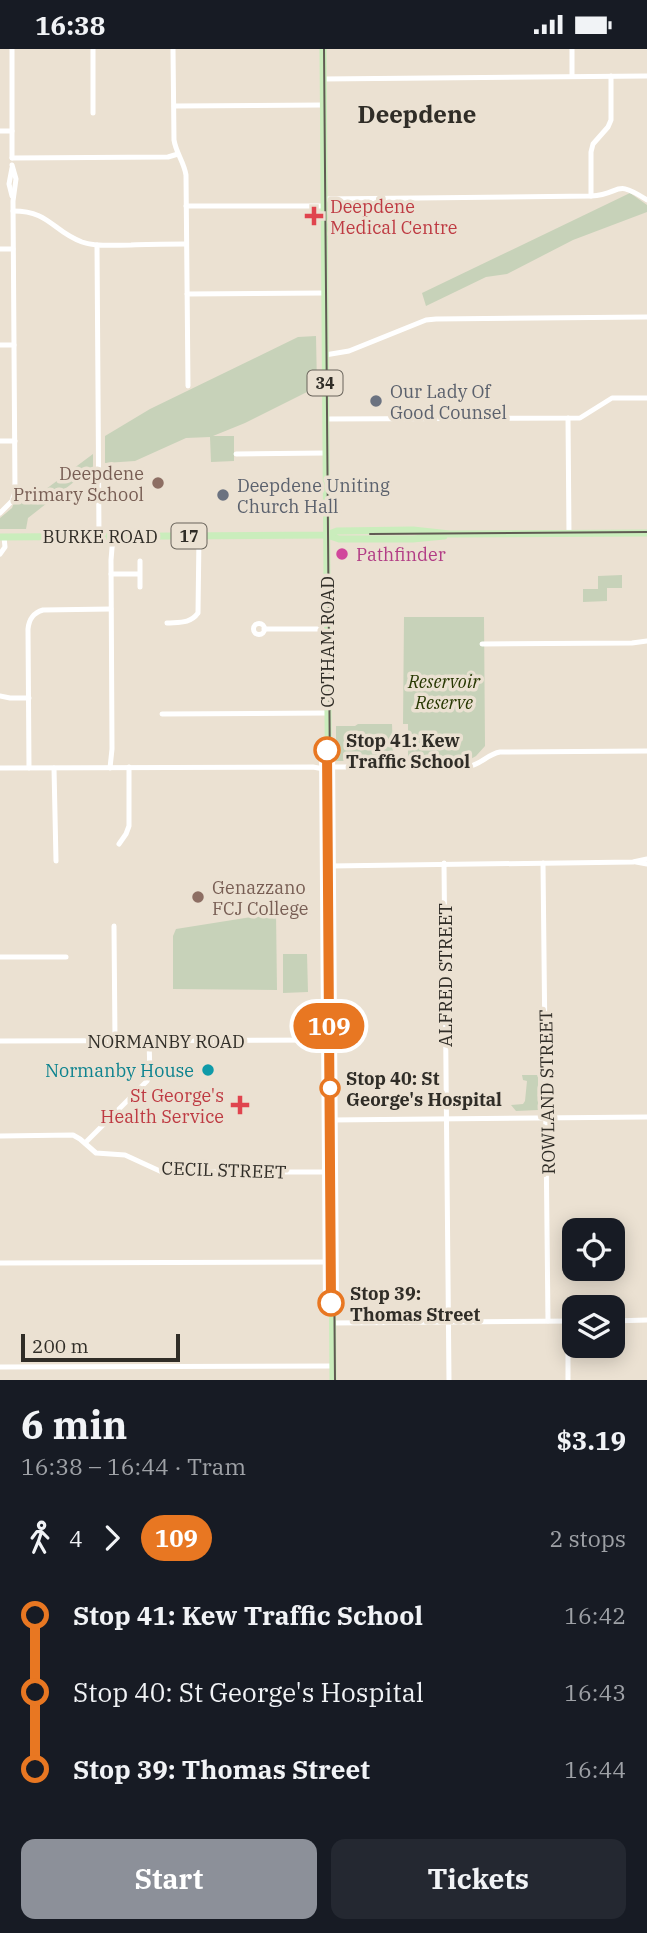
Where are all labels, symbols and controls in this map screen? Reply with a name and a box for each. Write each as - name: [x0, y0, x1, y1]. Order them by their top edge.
- text: 16:38: [35, 8, 105, 42]
- district label: Deepdene: [358, 98, 476, 130]
- place label: Deepdene Medical Centre: [330, 195, 457, 239]
- marker: Deepdene Medical Centre: [304, 206, 324, 226]
- road number: 34: [308, 371, 342, 395]
- place label: Our Lady Of Good Counsel: [390, 380, 507, 424]
- marker: Our Lady Of Good Counsel: [368, 393, 384, 409]
- place label: Deepdene Primary School: [13, 462, 144, 506]
- place label: Deepdene Uniting Church Hall: [237, 474, 390, 518]
- marker: Deepdene Primary School: [150, 475, 166, 491]
- marker: Deepdene Uniting Church Hall: [215, 487, 231, 503]
- road number: 17: [172, 523, 206, 549]
- street label: BURKE ROAD: [42, 525, 158, 548]
- place label: Pathfinder: [356, 543, 446, 566]
- marker: Pathfinder: [334, 546, 350, 562]
- street label: COTHAM ROAD: [316, 576, 339, 708]
- park label: Reservoir Reserve: [407, 670, 481, 714]
- place label: Stop 41: Kew Traffic School: [346, 729, 470, 773]
- marker: Stop 41: Kew Traffic School: [314, 737, 340, 763]
- place label: Genazzano FCJ College: [212, 876, 308, 920]
- marker: Genazzano FCJ College: [190, 889, 206, 905]
- street label: ALFRED STREET: [434, 903, 457, 1047]
- line badge: 109: [289, 1003, 369, 1049]
- street label: ROWLAND STREET: [534, 1009, 560, 1175]
- text: 109: [307, 1010, 351, 1042]
- street label: NORMANBY ROAD: [87, 1030, 245, 1053]
- place label: Normanby House: [45, 1059, 194, 1082]
- marker: Normanby House: [200, 1062, 216, 1078]
- place label: Stop 40: St George's Hospital: [346, 1067, 502, 1111]
- marker: Stop 40: St George's Hospital: [320, 1078, 340, 1098]
- place label: St George's Health Service: [100, 1084, 224, 1128]
- marker: St George's Health Service: [230, 1095, 250, 1115]
- street label: CECIL STREET: [161, 1156, 287, 1184]
- map controls: [562, 1218, 625, 1358]
- button: locate: [562, 1218, 625, 1281]
- place label: Stop 39: Thomas Street: [350, 1282, 481, 1326]
- marker: Stop 39: Thomas Street: [318, 1290, 344, 1316]
- button: layers: [562, 1295, 625, 1358]
- scale bar: [21, 1331, 180, 1363]
- text: 200 m: [32, 1334, 89, 1358]
- text: 6 min: [21, 1400, 127, 1449]
- text: $3.19: [556, 1423, 626, 1457]
- text: 16:38 – 16:44 · Tram: [21, 1451, 246, 1481]
- icon: walk: [21, 1519, 59, 1557]
- icon: forward: [93, 1519, 131, 1557]
- text: 109: [155, 1522, 198, 1554]
- text: 4: [69, 1523, 83, 1553]
- text: 2 stops: [549, 1523, 626, 1553]
- text: Stop 41: Kew Traffic School: [73, 1598, 423, 1632]
- text: 16:42: [564, 1600, 626, 1630]
- text: Stop 40: St George's Hospital: [73, 1675, 424, 1709]
- text: 16:43: [564, 1677, 626, 1707]
- text: Stop 39: Thomas Street: [73, 1752, 370, 1786]
- text: 16:44: [564, 1754, 626, 1784]
- button: Start: [21, 1839, 317, 1919]
- button: Tickets: [331, 1839, 626, 1919]

